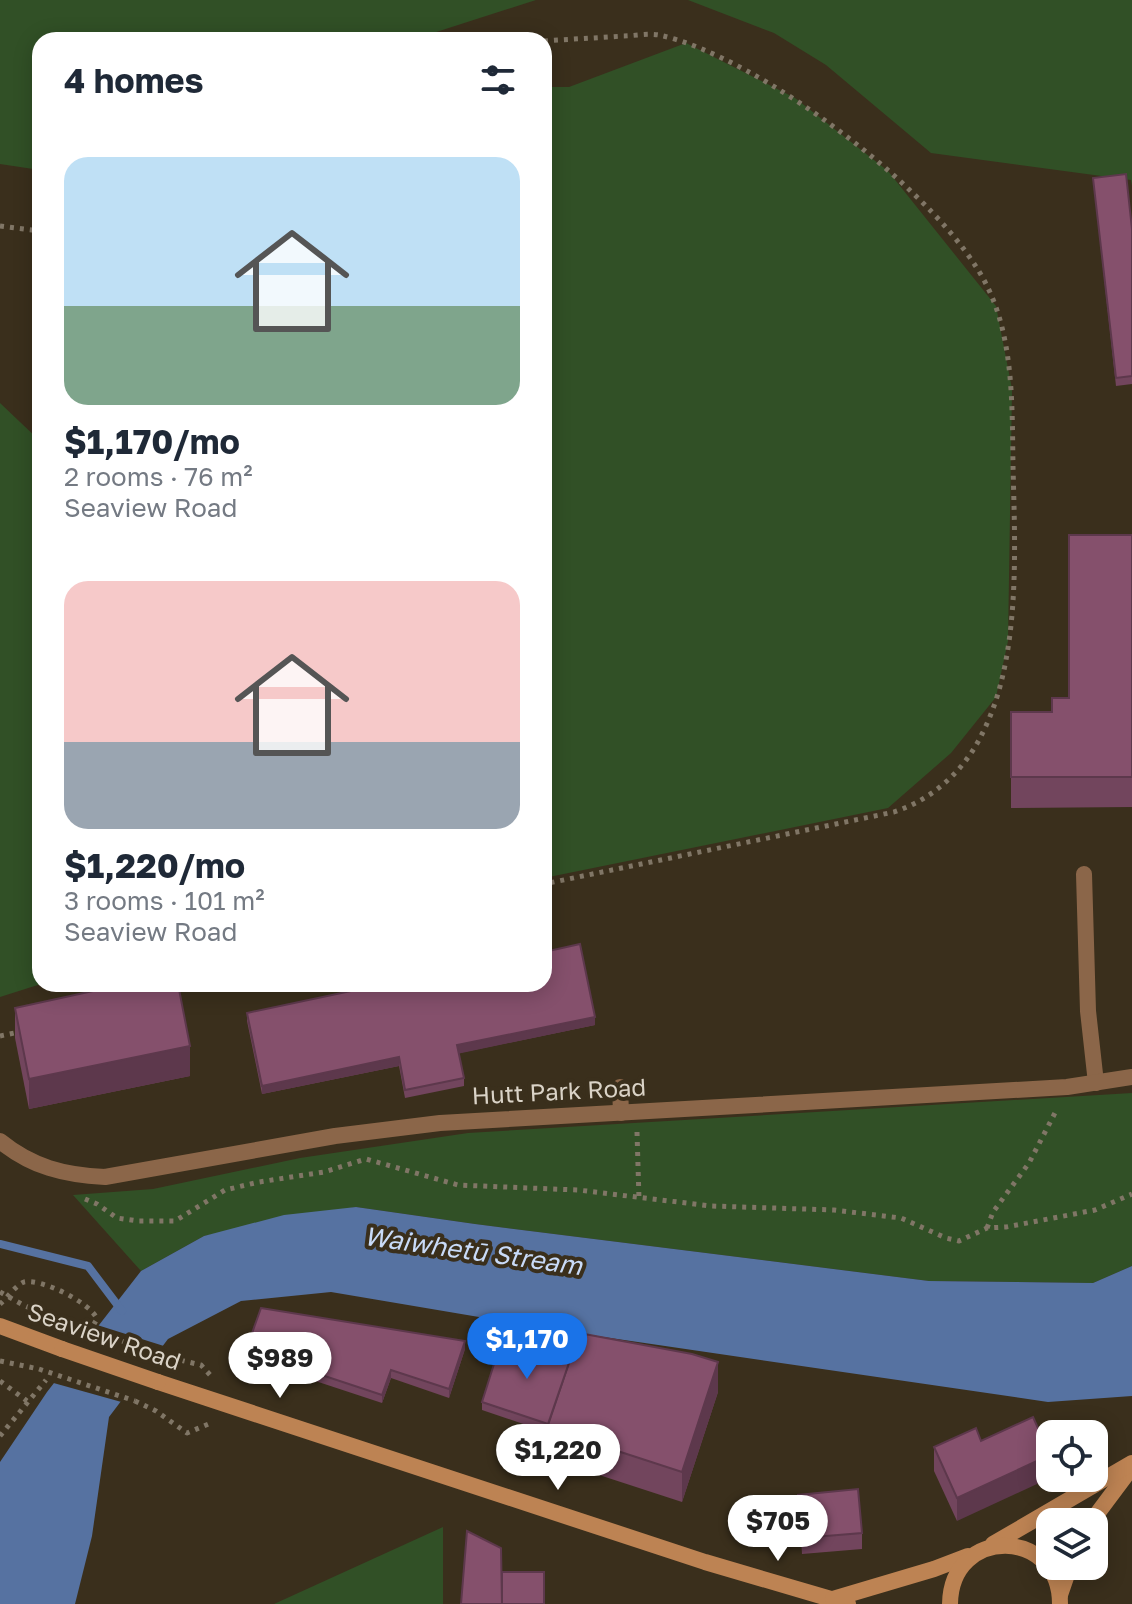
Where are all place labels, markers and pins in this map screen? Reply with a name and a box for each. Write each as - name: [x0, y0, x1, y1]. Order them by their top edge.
- pin: $1,170: [462, 1313, 592, 1381]
- pin: $989: [233, 1332, 327, 1400]
- pin: $1,220: [493, 1424, 623, 1492]
- pin: $705: [731, 1495, 825, 1563]

